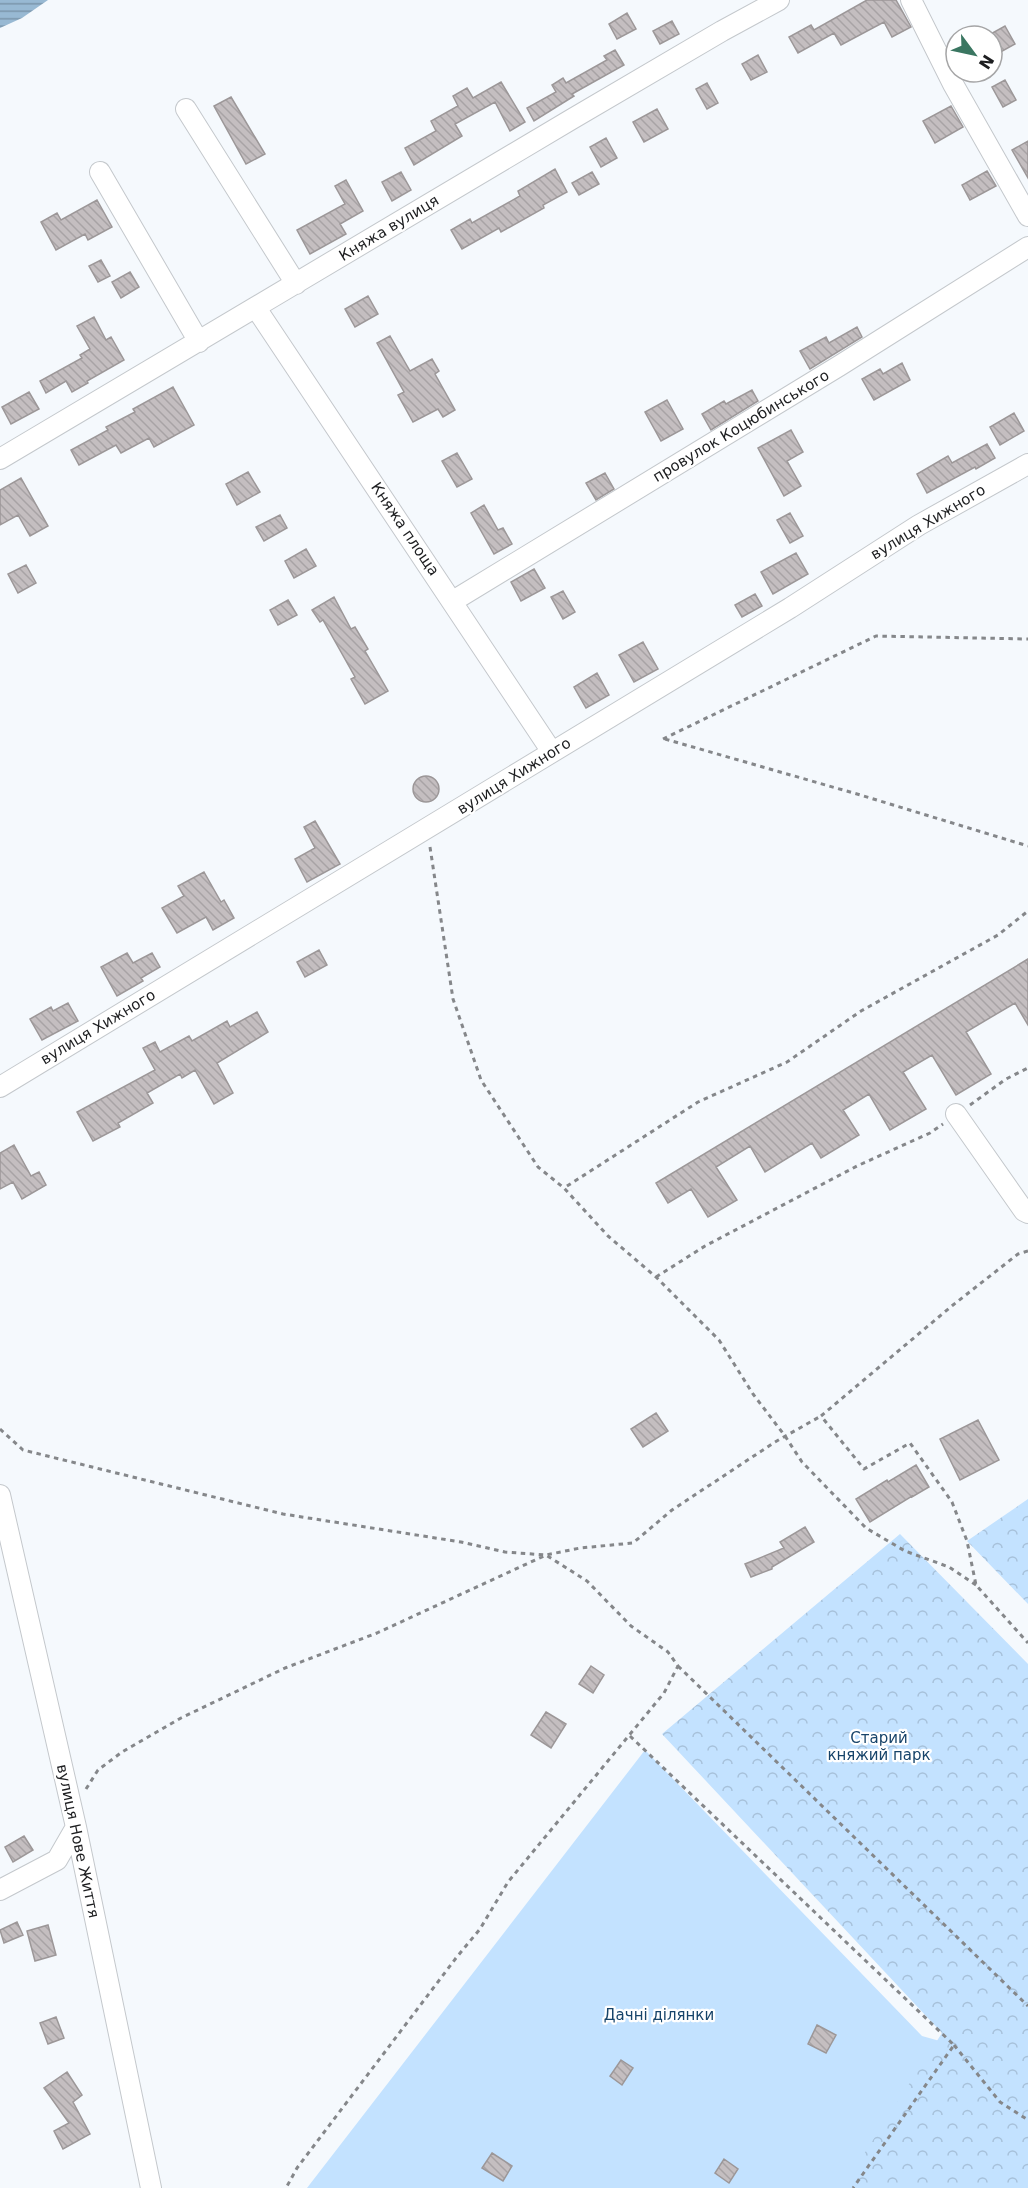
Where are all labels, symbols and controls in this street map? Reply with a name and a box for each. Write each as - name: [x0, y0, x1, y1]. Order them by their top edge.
- north arrow: [944, 24, 1004, 84]
- text: N: [975, 51, 998, 73]
- street label: Княжа вулиця: [336, 191, 442, 265]
- street label: провулок Коцюбинського: [650, 366, 832, 486]
- street label: Княжа площа: [367, 479, 443, 579]
- street label: вулиця Хижного: [867, 481, 989, 563]
- street label: вулиця Хижного: [454, 734, 574, 818]
- street label: вулиця Хижного: [37, 986, 159, 1068]
- park label: Старий княжий парк: [827, 1729, 931, 1764]
- street label: вулиця Нове Життя: [53, 1762, 103, 1920]
- park label: Дачні ділянки: [604, 2006, 714, 2024]

